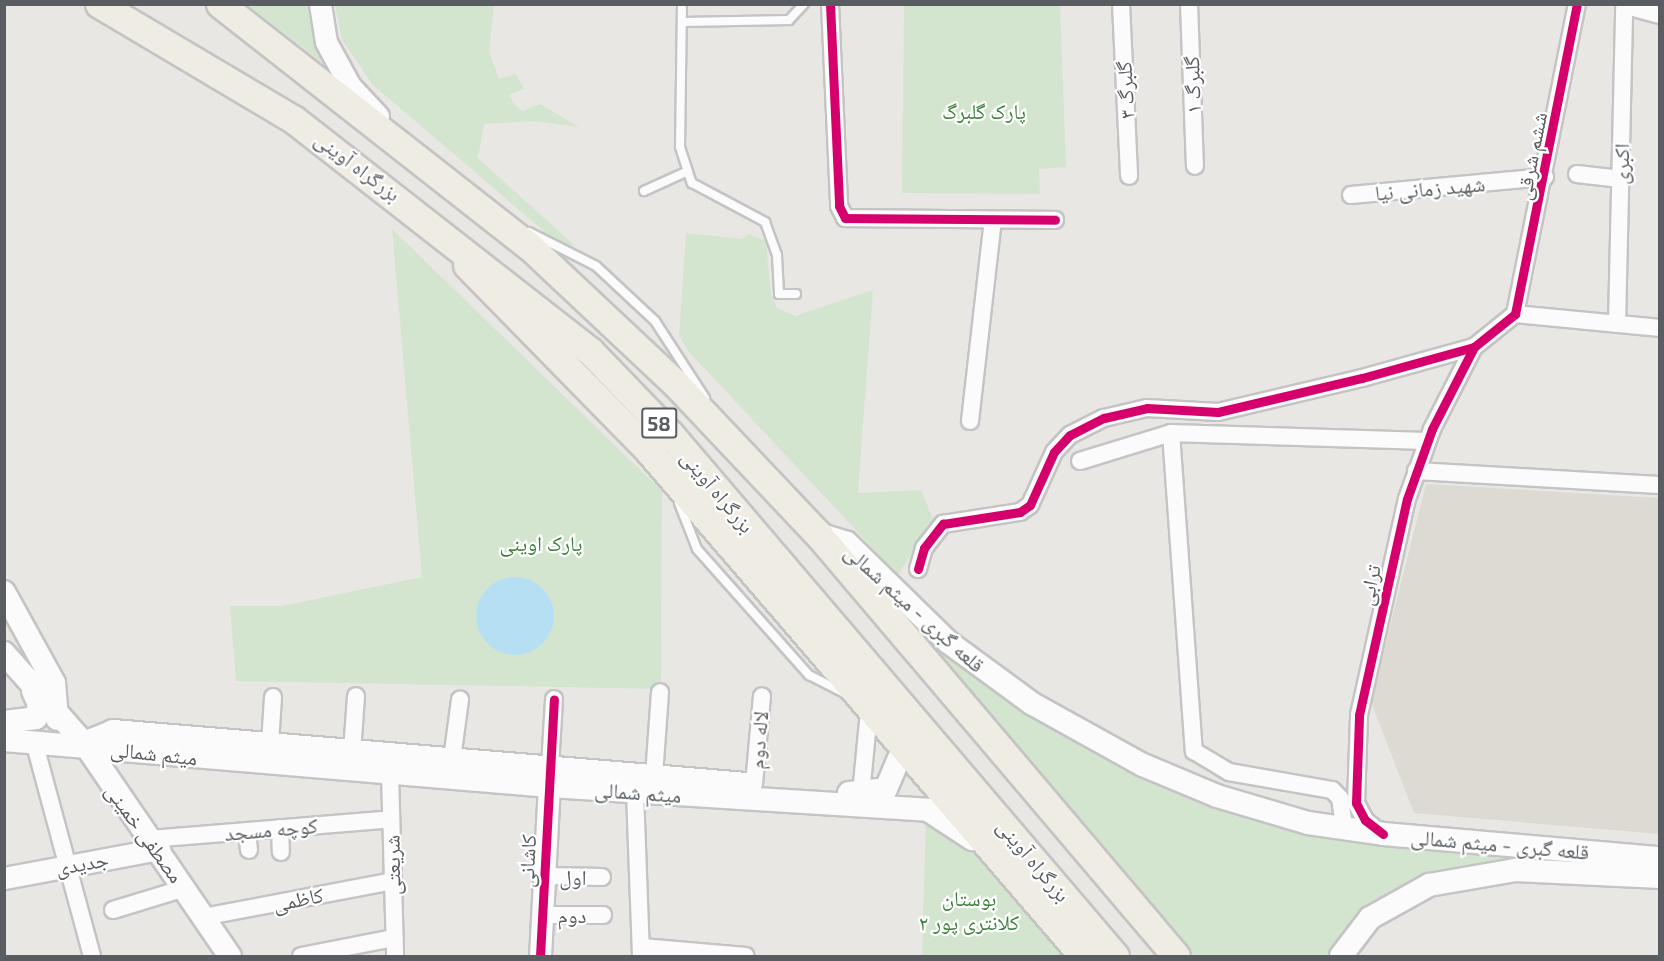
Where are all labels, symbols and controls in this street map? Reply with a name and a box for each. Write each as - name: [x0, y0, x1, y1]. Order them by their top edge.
- street label: گلبرگ ۱: [1178, 56, 1206, 114]
- street label: گلبرگ ۳: [1111, 61, 1139, 119]
- park label: پارک گلبرگ: [942, 98, 1026, 124]
- street label: ششم شرقی: [1510, 110, 1552, 202]
- street label: بزرگراه آوینی: [310, 126, 406, 206]
- street label: اکبری: [1608, 143, 1634, 185]
- street label: شهید زمانی نیا: [1374, 171, 1486, 205]
- road number: 58: [641, 406, 677, 440]
- street label: بزرگراه آوینی: [676, 444, 760, 538]
- park label: پارک اوینی: [499, 530, 583, 556]
- street label: قلعه گبری - میثم شمالی: [840, 539, 990, 677]
- street label: ترابی: [1352, 562, 1386, 608]
- street label: لاله دوم: [743, 710, 773, 770]
- street label: میثم شمالی: [109, 736, 199, 770]
- street label: میثم شمالی: [594, 776, 682, 808]
- street label: مصطفی خمینی: [101, 778, 189, 888]
- street label: کوچه مسجد: [223, 812, 319, 846]
- street label: بزرگراه آوینی: [992, 813, 1076, 907]
- street label: قلعه گبری - میثم شمالی: [1410, 824, 1590, 864]
- street label: کاشانی: [513, 834, 541, 888]
- street label: شریعتی: [379, 835, 405, 895]
- street label: جدیدی: [53, 846, 111, 880]
- street label: اول: [559, 864, 587, 890]
- street label: کاظمی: [271, 882, 325, 916]
- park label: بوستان کلانتری پور ۲: [919, 885, 1019, 935]
- street label: دوم: [558, 902, 586, 928]

